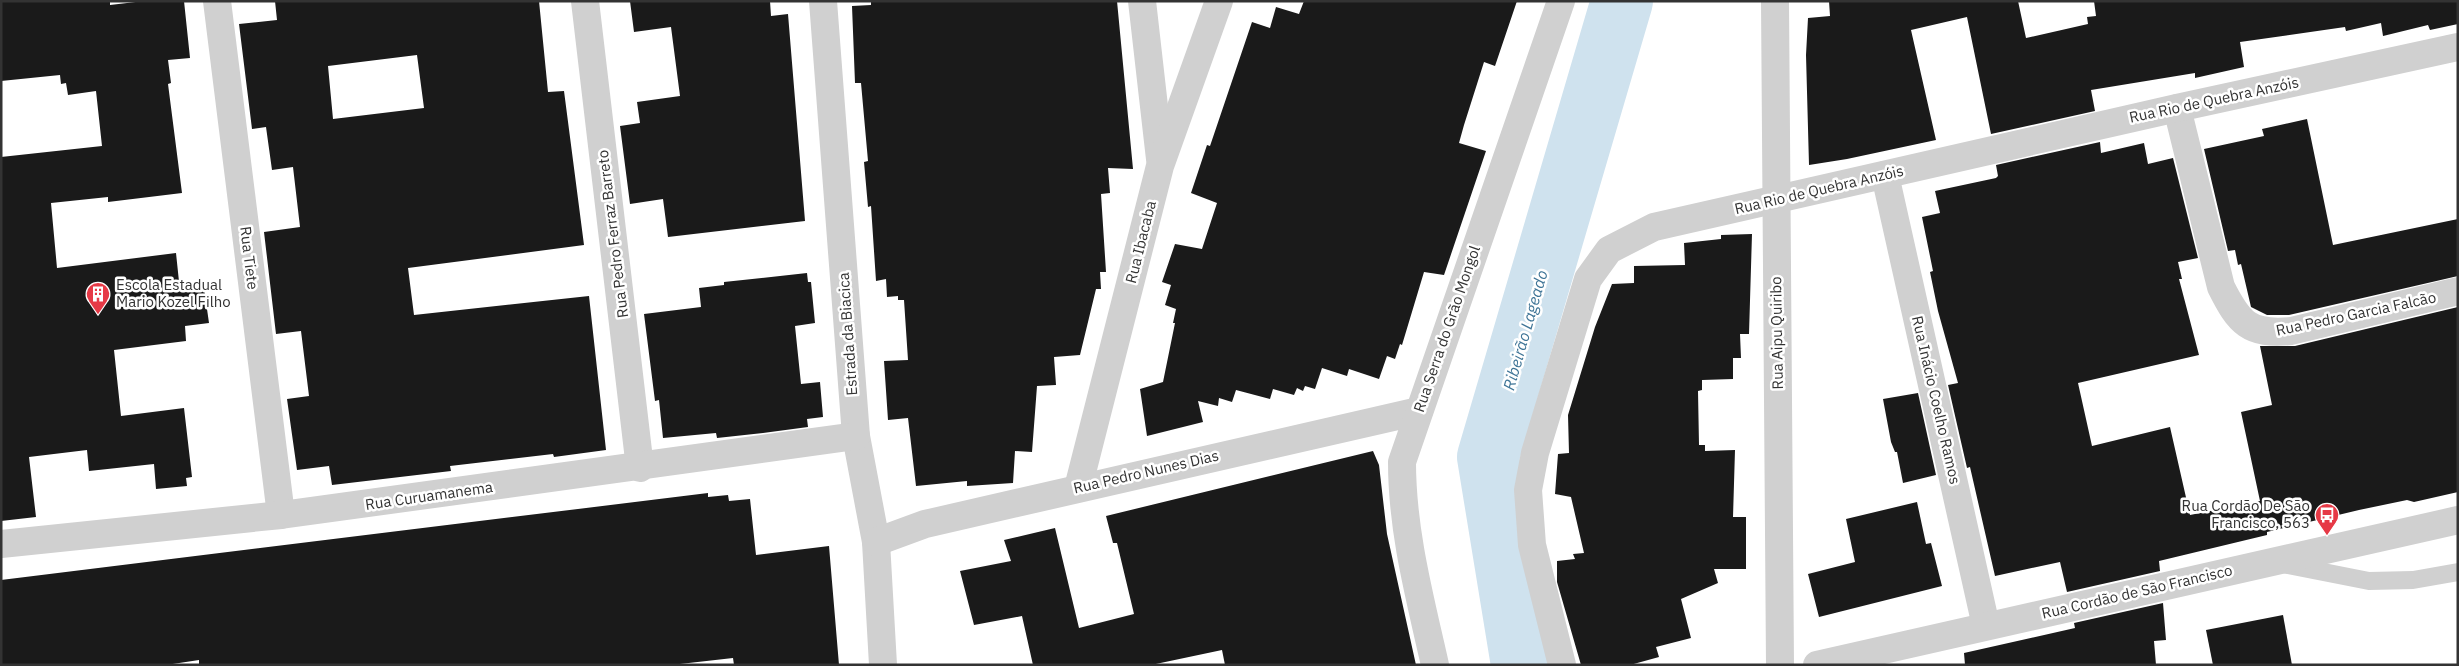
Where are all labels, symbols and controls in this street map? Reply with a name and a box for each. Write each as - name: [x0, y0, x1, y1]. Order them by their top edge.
- street label: Rua Rio de Quebra Anzóis: [2127, 72, 2300, 127]
- street label: Rua Pedro Ferraz Barreto: [593, 149, 632, 319]
- street label: Rua Rio de Quebra Anzóis: [1733, 161, 1905, 218]
- street label: Rua Ibacaba: [1121, 199, 1160, 285]
- street label: Rua Tiete: [236, 225, 263, 291]
- street label: Rua Serra do Grão Mongol: [1409, 243, 1484, 415]
- water label: Ribeirão Lageado: [1498, 267, 1552, 392]
- street label: Estrada da Biacica: [834, 272, 861, 396]
- place label: Escola Estadual Mario Kozel Filho: [116, 275, 231, 311]
- street label: Rua Aipu Quiribo: [1766, 276, 1787, 390]
- building icon: Escola Estadual Mario Kozel Filho: [85, 281, 111, 315]
- street label: Rua Pedro Garcia Falcão: [2274, 287, 2438, 340]
- street label: Rua Inácio Coelho Ramos: [1908, 314, 1965, 486]
- street label: Rua Pedro Nunes Dias: [1071, 446, 1220, 497]
- street label: Rua Curuamanema: [364, 477, 494, 514]
- place label: Rua Cordão De São Francisco, 563: [2182, 496, 2310, 532]
- bus stop icon: Rua Cordão De São Francisco, 563: [2314, 502, 2340, 536]
- street label: Rua Cordão de São Francisco: [2040, 560, 2234, 623]

